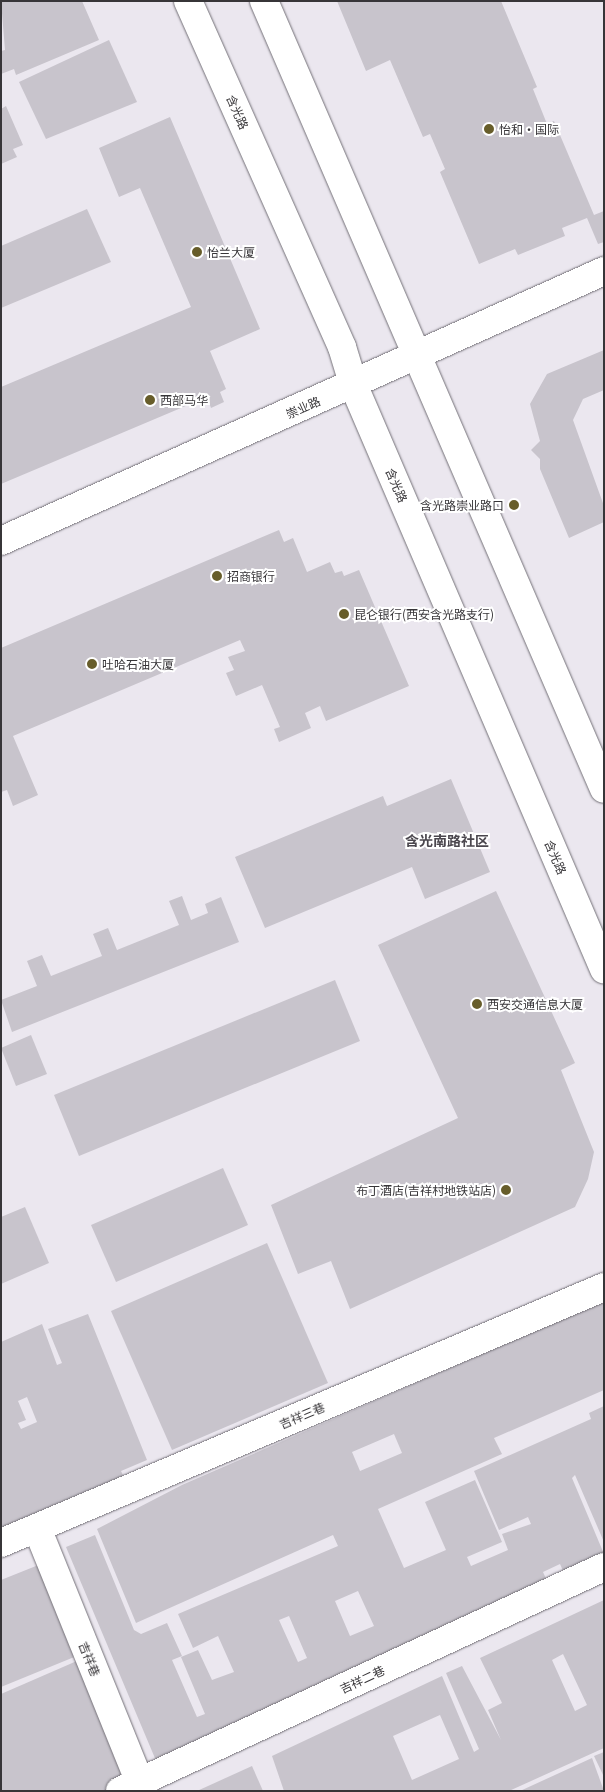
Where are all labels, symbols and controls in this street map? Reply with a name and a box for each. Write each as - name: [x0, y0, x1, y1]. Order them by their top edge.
- street label: 含光路: [224, 93, 252, 131]
- place label: 怡和·国际: [499, 122, 559, 136]
- marker: 怡和·国际: [483, 123, 495, 135]
- place label: 怡兰大厦: [207, 245, 255, 259]
- marker: 怡兰大厦: [191, 246, 203, 258]
- place label: 西部马华: [160, 393, 208, 407]
- street label: 崇业路: [284, 393, 322, 421]
- marker: 西部马华: [144, 394, 156, 406]
- street label: 含光路: [383, 466, 411, 504]
- place label: 含光路崇业路口: [420, 498, 504, 512]
- marker: 含光路崇业路口: [508, 499, 520, 511]
- place label: 招商银行: [227, 569, 275, 583]
- marker: 招商银行: [211, 570, 223, 582]
- place label: 昆仑银行(西安含光路支行): [354, 607, 494, 621]
- marker: 昆仑银行(西安含光路支行): [338, 608, 350, 620]
- place label: 吐哈石油大厦: [102, 657, 174, 671]
- marker: 吐哈石油大厦: [86, 658, 98, 670]
- district label: 含光南路社区: [405, 832, 489, 848]
- street label: 含光路: [542, 838, 570, 876]
- place label: 西安交通信息大厦: [487, 997, 583, 1011]
- marker: 西安交通信息大厦: [471, 998, 483, 1010]
- place label: 布丁酒店(吉祥村地铁站店): [356, 1183, 496, 1197]
- marker: 布丁酒店(吉祥村地铁站店): [500, 1184, 512, 1196]
- street label: 吉祥三巷: [277, 1399, 327, 1431]
- street label: 吉祥巷: [77, 1640, 103, 1678]
- street label: 吉祥二巷: [337, 1662, 387, 1696]

